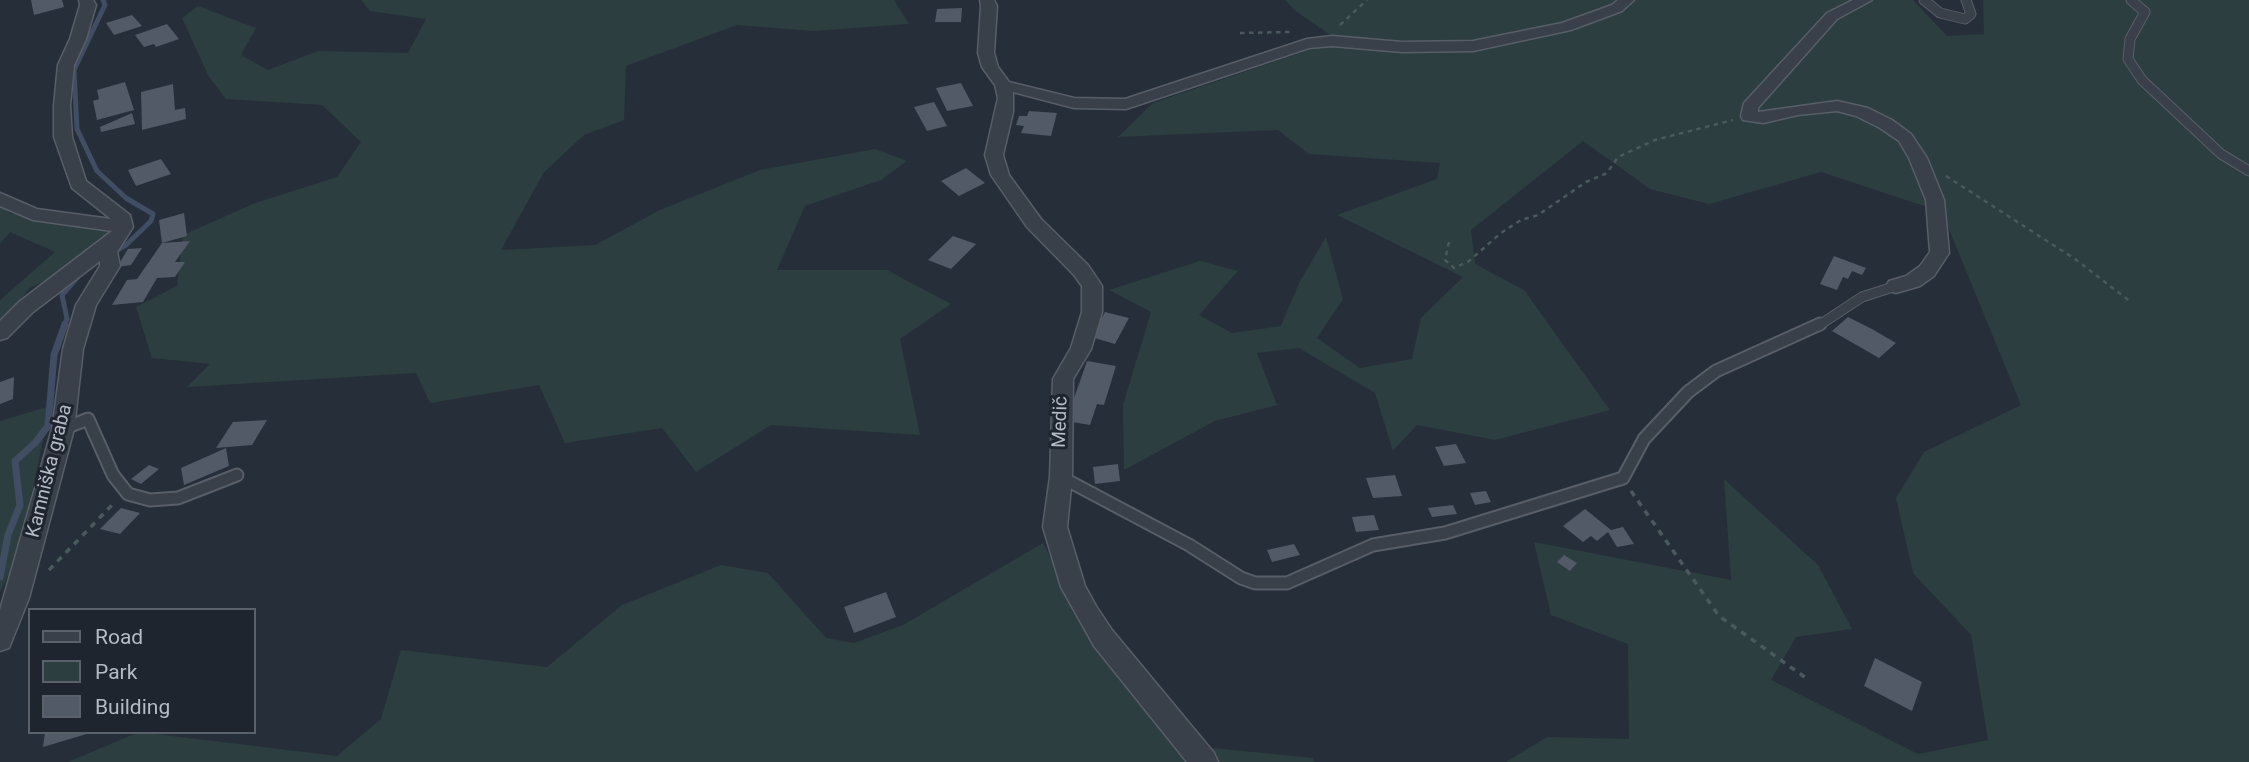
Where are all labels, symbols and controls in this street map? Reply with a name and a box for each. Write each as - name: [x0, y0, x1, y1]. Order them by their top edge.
- street label: Medič: [1049, 396, 1073, 448]
- street label: Kamniška graba: [22, 402, 78, 540]
- legend: [28, 608, 256, 734]
- text: Road: [95, 625, 143, 649]
- text: Park: [95, 660, 137, 684]
- text: Building: [95, 695, 170, 719]

